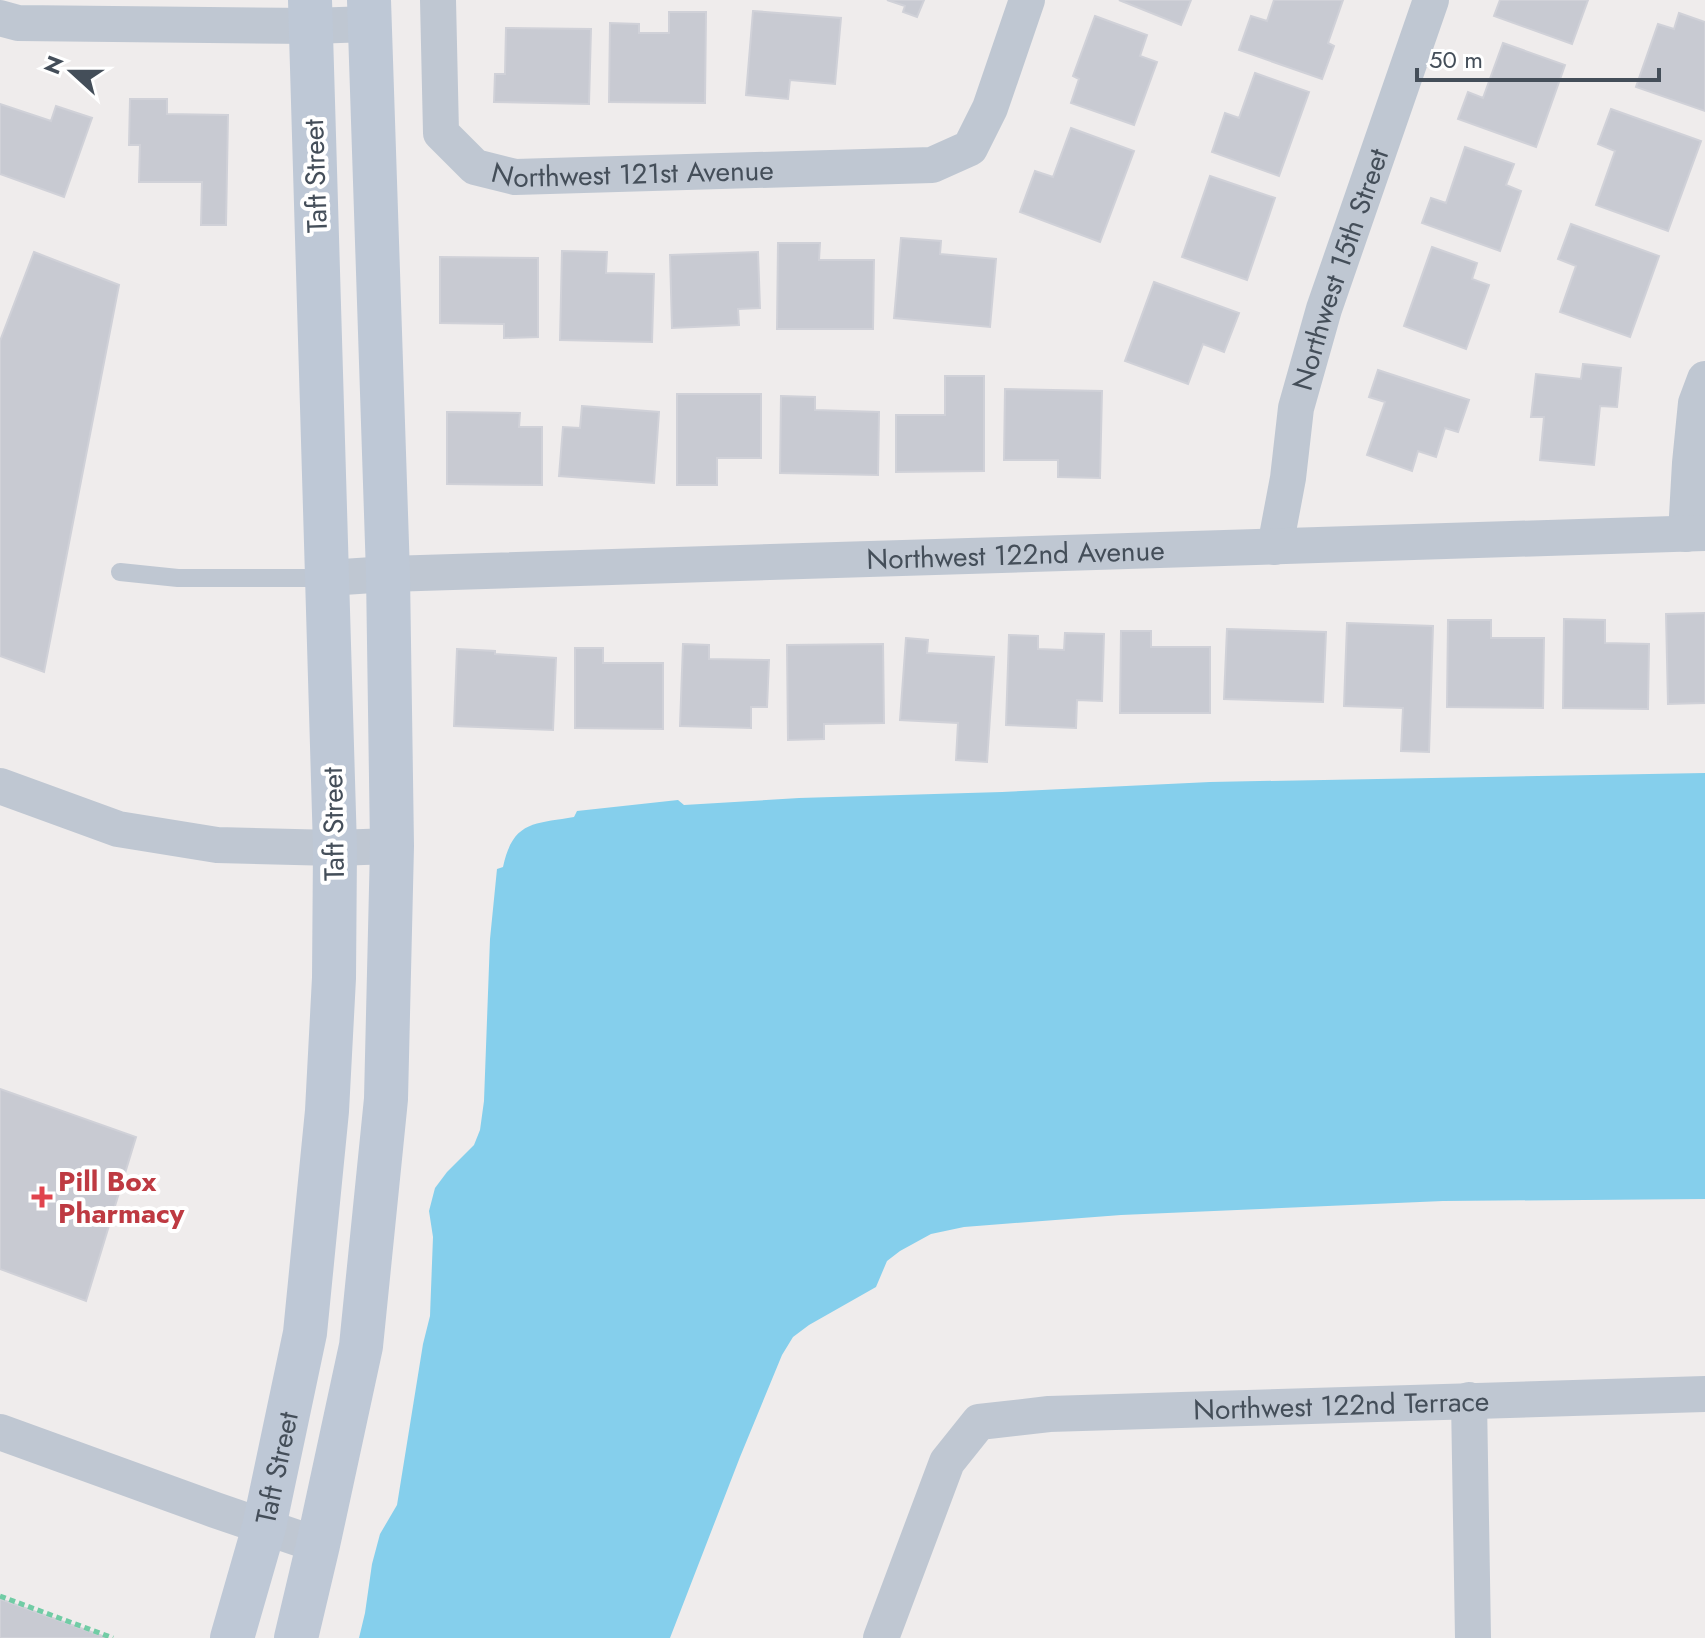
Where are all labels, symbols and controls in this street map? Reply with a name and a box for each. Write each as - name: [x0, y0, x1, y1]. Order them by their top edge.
- north arrow: [32, 32, 112, 112]
- scale bar: [1417, 32, 1659, 82]
- text: 50 m: [1429, 42, 1483, 77]
- text: N: [35, 51, 71, 79]
- street label: Taft Street: [293, 118, 338, 233]
- street label: Northwest 15th Street: [1282, 143, 1399, 395]
- street label: Northwest 121st Avenue: [487, 150, 774, 198]
- street label: Northwest 122nd Avenue: [866, 530, 1165, 580]
- street label: Taft Street: [312, 767, 355, 881]
- place label: Pill Box Pharmacy: [58, 1161, 185, 1234]
- marker: Pill Box Pharmacy: [33, 1188, 51, 1206]
- street label: Northwest 122nd Terrace: [1193, 1381, 1490, 1431]
- street label: Taft Street: [245, 1408, 309, 1528]

